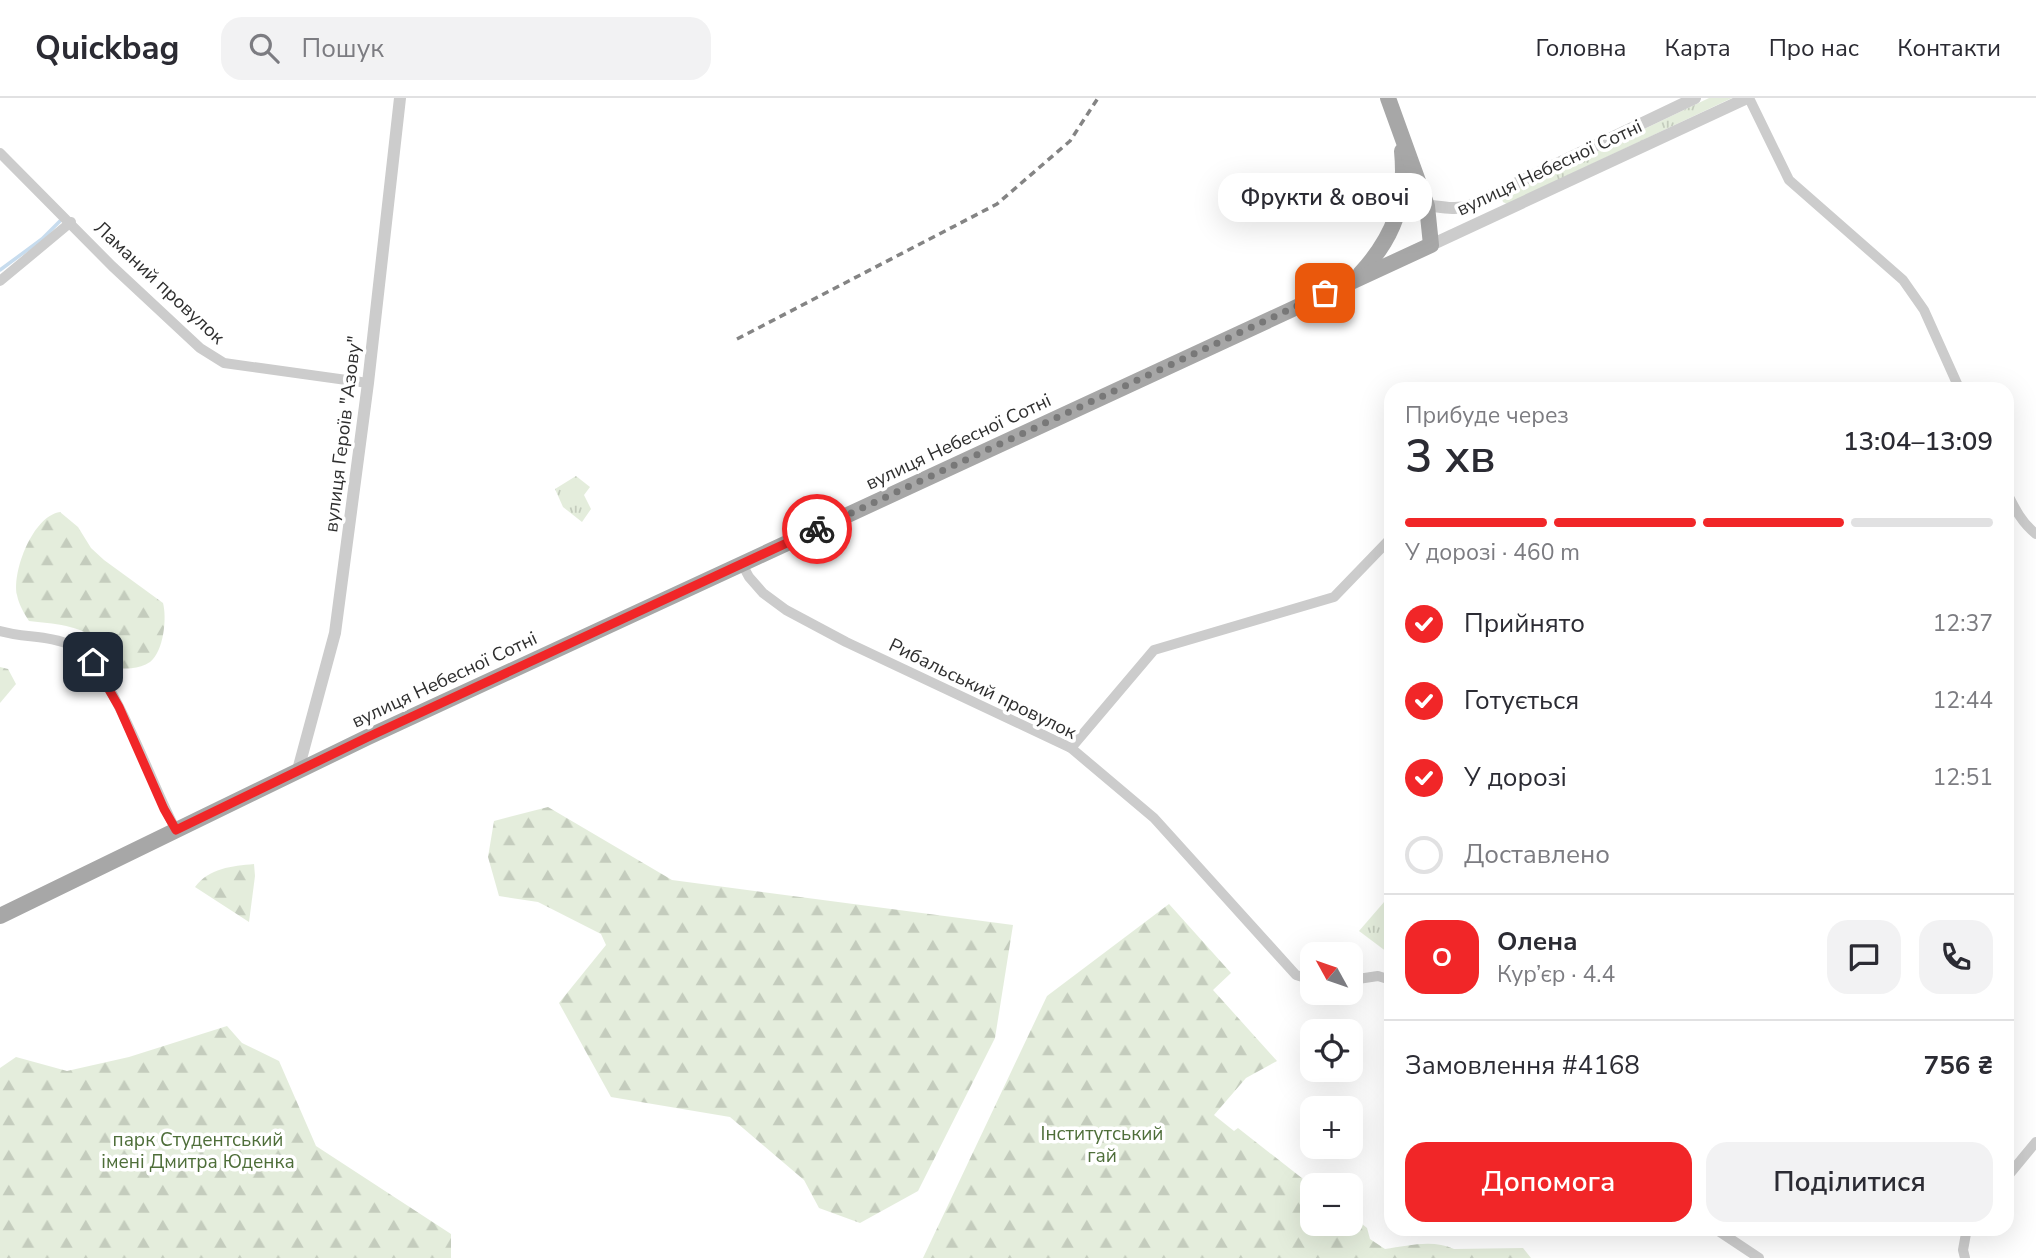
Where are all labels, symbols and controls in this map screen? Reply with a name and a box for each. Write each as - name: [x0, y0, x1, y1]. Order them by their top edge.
- search box: [221, 17, 711, 80]
- text: Quickbag: [35, 26, 179, 71]
- icon: search: [245, 29, 283, 67]
- text: Пошук: [301, 31, 384, 66]
- text: Головна: [1536, 32, 1627, 64]
- text: Карта: [1665, 32, 1731, 64]
- text: Про нас: [1769, 32, 1859, 64]
- text: Контакти: [1897, 32, 2001, 64]
- street label: вулиця Небесної Сотні: [1452, 113, 1646, 222]
- callout: Фрукти & овочі: [1218, 174, 1432, 223]
- text: Фрукти & овочі: [1241, 182, 1409, 213]
- street label: Ламаний провулок: [88, 215, 230, 350]
- pin: [1295, 263, 1355, 323]
- icon: bag: [1306, 274, 1344, 312]
- street label: вулиця Героїв "Азову": [318, 334, 368, 534]
- street label: вулиця Небесної Сотні: [861, 387, 1055, 496]
- text: Прибуде через: [1405, 400, 1569, 431]
- text: 13:04–13:09: [1843, 424, 1993, 459]
- text: 3 хв: [1405, 425, 1495, 488]
- courier: [782, 494, 852, 564]
- icon: bike: [798, 510, 836, 548]
- text: У дорозі · 460 m: [1405, 537, 1580, 568]
- icon: check: [1405, 605, 1443, 643]
- text: Прийнято: [1464, 606, 1585, 641]
- text: 12:37: [1933, 608, 1993, 639]
- street label: вулиця Небесної Сотні: [347, 625, 541, 734]
- pin: [63, 632, 123, 692]
- street label: Рибальський провулок: [884, 632, 1081, 746]
- icon: home: [74, 643, 112, 681]
- icon: check: [1405, 682, 1443, 720]
- text: Готується: [1464, 683, 1579, 718]
- text: 12:44: [1933, 685, 1993, 716]
- icon: check: [1405, 759, 1443, 797]
- text: У дорозі: [1464, 760, 1567, 795]
- text: 12:51: [1933, 762, 1993, 793]
- text: Доставлено: [1464, 837, 1610, 872]
- button: chat: [1827, 920, 1901, 994]
- button: phone: [1919, 920, 1993, 994]
- text: Олена: [1497, 924, 1578, 959]
- text: О: [1432, 940, 1452, 975]
- north arrow: [1300, 942, 1363, 1004]
- map controls: [1300, 942, 1363, 1236]
- text: Кур’єр · 4.4: [1497, 959, 1615, 990]
- button: locate: [1300, 1019, 1363, 1082]
- text: Замовлення #4168: [1405, 1048, 1640, 1083]
- text: 756 ₴: [1924, 1048, 1993, 1083]
- button: +: [1300, 1096, 1363, 1159]
- park label: Інститутський гай: [1041, 1121, 1163, 1169]
- park label: парк Студентський імені Дмитра Юденка: [101, 1127, 295, 1175]
- button: Допомога: [1405, 1142, 1692, 1222]
- button: Поділитися: [1706, 1142, 1993, 1222]
- button: −: [1300, 1173, 1363, 1236]

